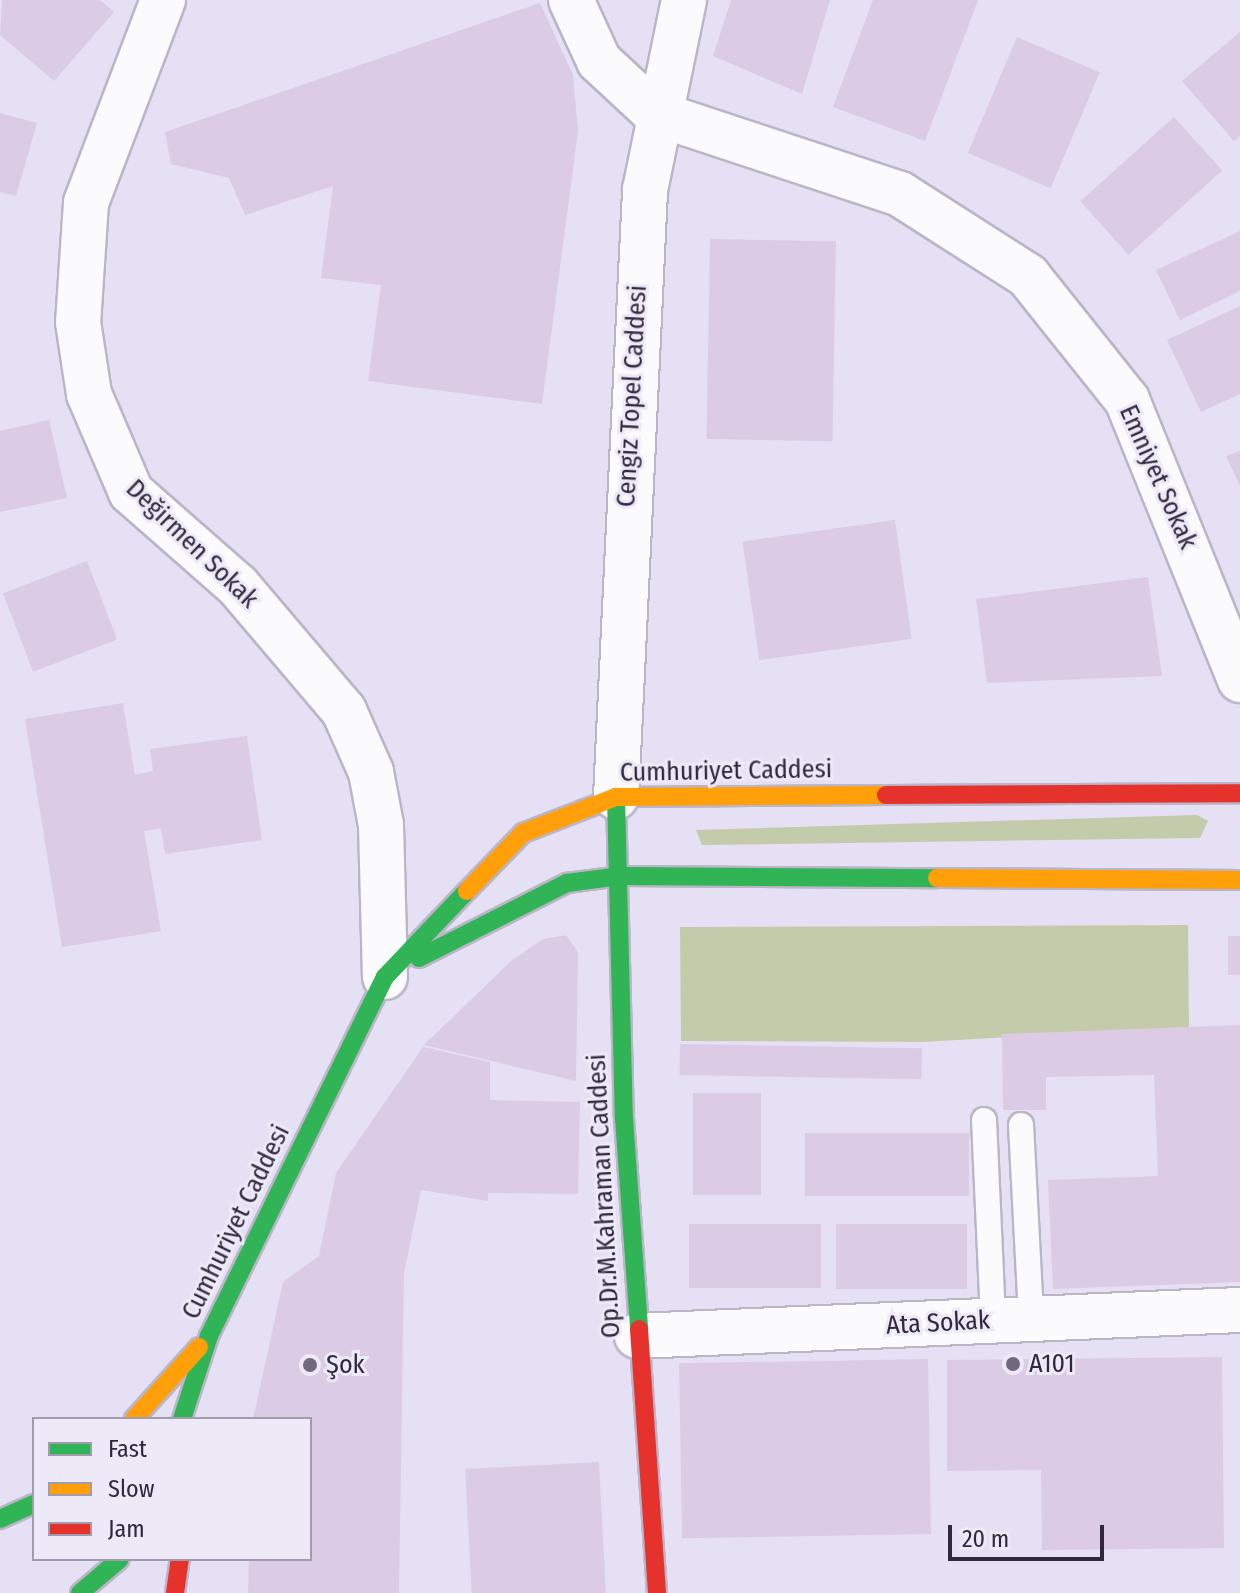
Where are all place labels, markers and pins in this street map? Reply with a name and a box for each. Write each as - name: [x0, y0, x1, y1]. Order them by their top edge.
- place label: A101: [1029, 1348, 1075, 1380]
- place label: Şok: [326, 1349, 365, 1381]
- marker: A101: [1004, 1355, 1022, 1373]
- marker: Şok: [301, 1356, 319, 1374]

